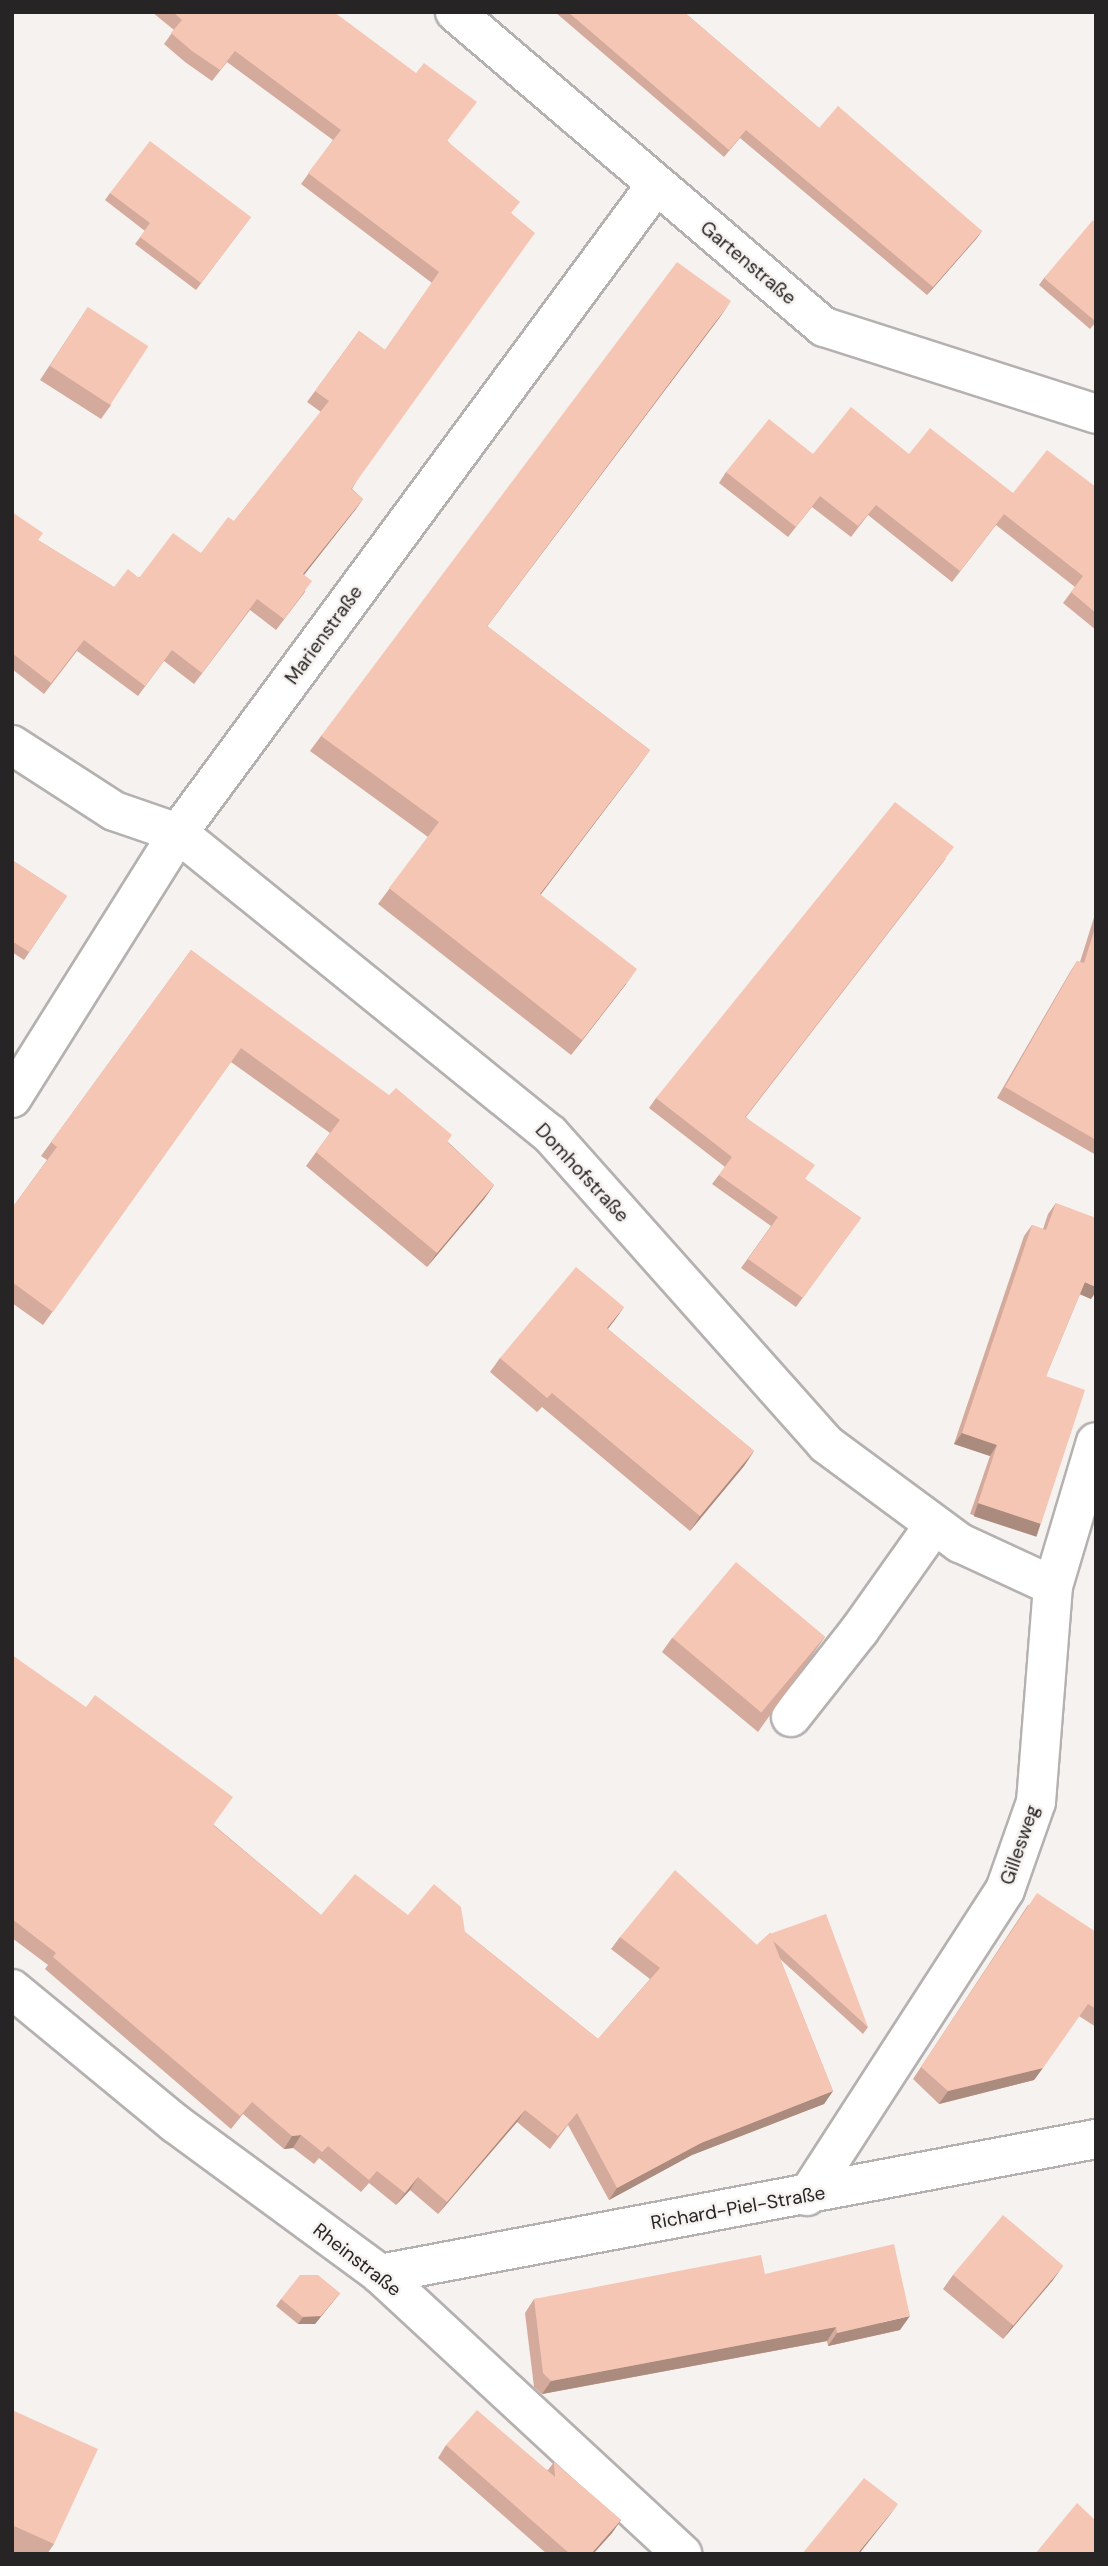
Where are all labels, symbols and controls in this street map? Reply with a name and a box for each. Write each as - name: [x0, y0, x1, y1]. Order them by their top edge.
- street label: Gartenstraße: [696, 216, 800, 310]
- street label: Marienstraße: [281, 581, 367, 689]
- street label: Domhofstraße: [530, 1119, 634, 1227]
- street label: Gillesweg: [996, 1802, 1044, 1888]
- street label: Richard-Piel-Straße: [649, 2181, 827, 2235]
- street label: Rheinstraße: [308, 2219, 406, 2301]

